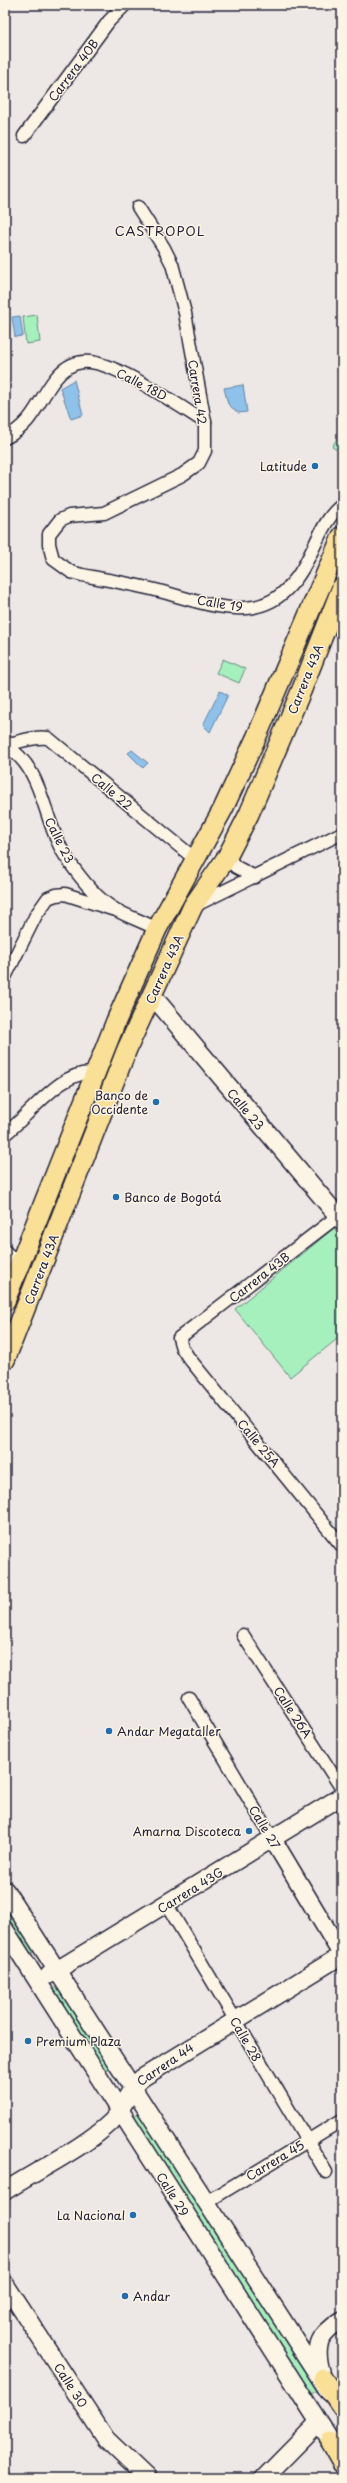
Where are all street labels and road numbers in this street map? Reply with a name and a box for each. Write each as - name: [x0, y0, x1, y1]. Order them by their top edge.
- street label: Carrera 40B: [43, 35, 103, 105]
- street label: Carrera 42: [184, 358, 212, 426]
- street label: Calle 18D: [113, 364, 171, 404]
- street label: Calle 19: [196, 591, 244, 615]
- street label: Carrera 43A: [283, 641, 327, 717]
- street label: Calle 22: [87, 768, 137, 814]
- street label: Calle 23: [41, 814, 79, 866]
- street label: Carrera 43A: [141, 931, 187, 1007]
- street label: Calle 23: [223, 1084, 269, 1134]
- street label: Carrera 43A: [19, 1231, 63, 1307]
- street label: Carrera 43B: [225, 1248, 293, 1306]
- street label: Calle 25A: [234, 1415, 284, 1471]
- street label: Calle 26A: [270, 1683, 316, 1741]
- street label: Calle 27: [245, 1802, 285, 1852]
- street label: Carrera 43G: [154, 1863, 226, 1917]
- street label: Calle 28: [226, 2013, 266, 2065]
- street label: Carrera 44: [133, 2038, 197, 2090]
- street label: Carrera 45: [242, 2135, 308, 2185]
- street label: Calle 29: [152, 2168, 194, 2220]
- street label: Calle 30: [50, 2359, 92, 2411]

